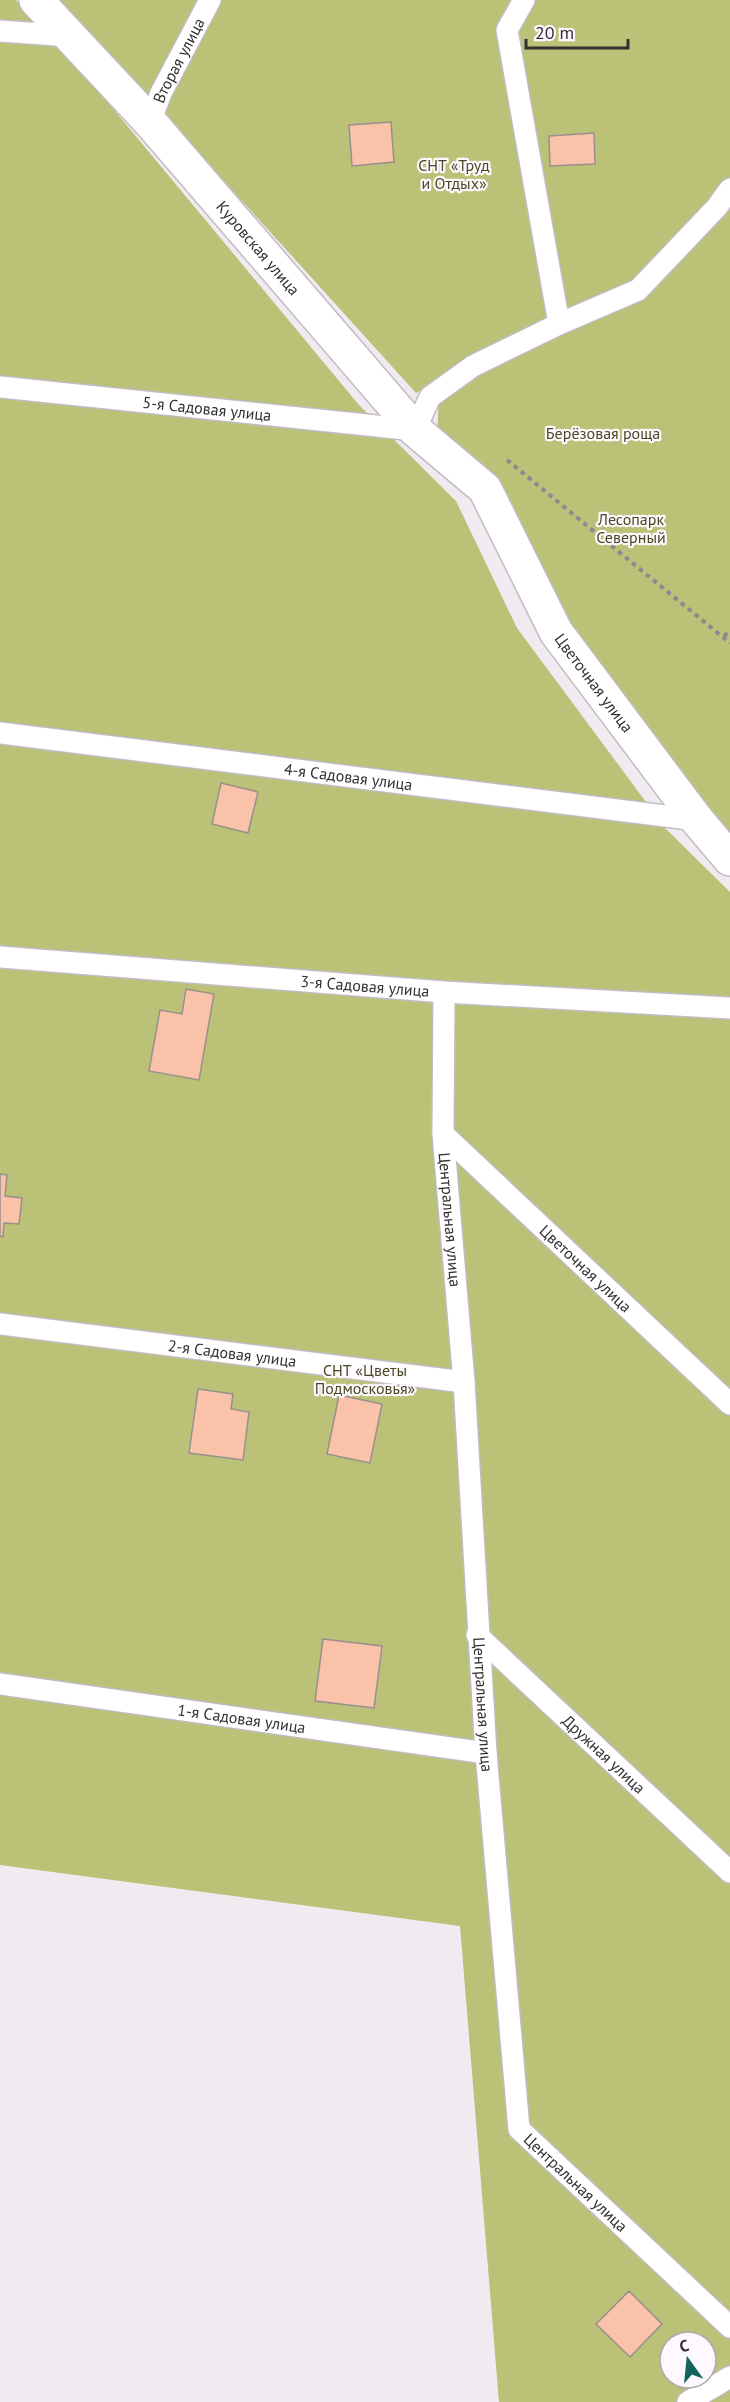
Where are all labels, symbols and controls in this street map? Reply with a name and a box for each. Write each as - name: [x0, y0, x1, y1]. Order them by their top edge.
- scale bar: [526, 12, 628, 50]
- street label: Вторая улица: [148, 14, 209, 106]
- text: 20 m: [535, 21, 574, 44]
- park label: СНТ «Труд и Отдых»: [418, 155, 490, 193]
- street label: Куровская улица: [212, 197, 304, 299]
- street label: 5-я Садовая улица: [142, 392, 272, 425]
- park label: Берёзовая роща: [546, 423, 660, 443]
- park label: Лесопарк Северный: [596, 509, 666, 547]
- street label: Цветочная улица: [550, 629, 638, 736]
- street label: 4-я Садовая улица: [283, 759, 414, 794]
- street label: 3-я Садовая улица: [300, 971, 430, 1001]
- street label: Центральная улица: [435, 1152, 466, 1288]
- street label: Цветочная улица: [536, 1220, 636, 1316]
- street label: 2-я Садовая улица: [167, 1335, 298, 1371]
- park label: СНТ «Цветы Подмосковья»: [315, 1360, 416, 1398]
- street label: Центральная улица: [469, 1637, 498, 1773]
- street label: 1-я Садовая улица: [176, 1699, 307, 1737]
- street label: Дружная улица: [558, 1710, 650, 1798]
- street label: Центральная улица: [520, 2129, 632, 2236]
- north arrow: [658, 2330, 718, 2390]
- text: С: [677, 2335, 691, 2356]

